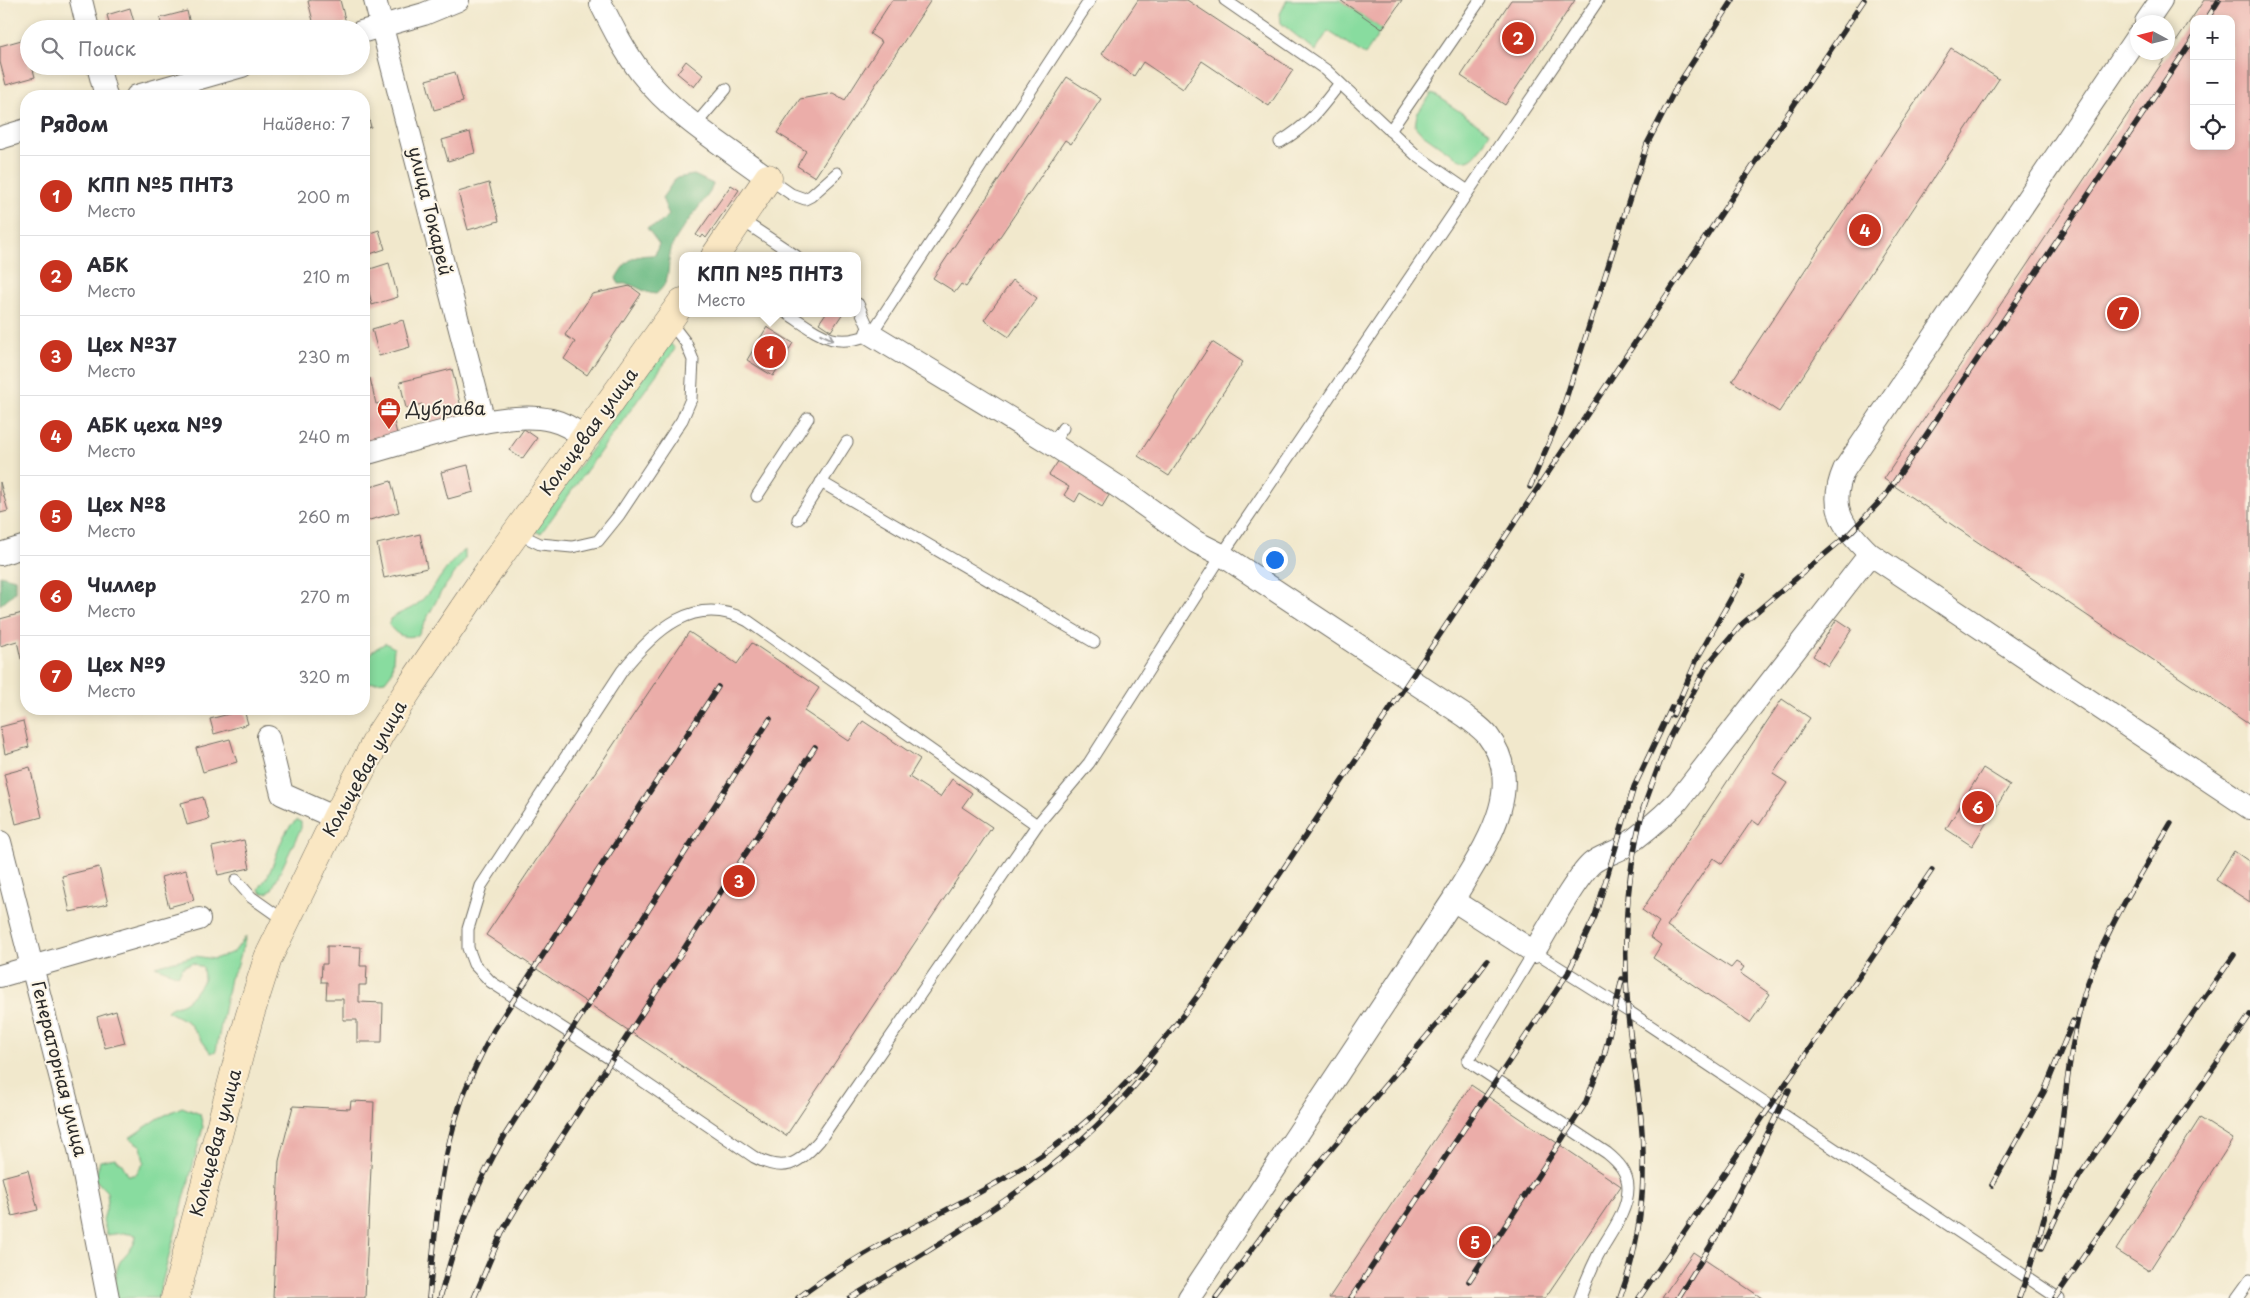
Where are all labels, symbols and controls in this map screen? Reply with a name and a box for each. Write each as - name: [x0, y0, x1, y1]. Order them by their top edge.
- north arrow: [2130, 15, 2175, 60]
- map controls: [2190, 15, 2235, 150]
- button: +: [2190, 15, 2235, 60]
- pin: 2: [1502, 19, 1534, 57]
- search box: [20, 20, 370, 75]
- icon: search: [38, 34, 66, 62]
- text: Поиск: [78, 34, 136, 62]
- button: −: [2190, 60, 2235, 105]
- button: locate: [2190, 105, 2235, 150]
- text: Рядом: [40, 107, 108, 139]
- text: Найдено: 7: [263, 111, 350, 135]
- street label: улица Токарей: [402, 143, 461, 278]
- text: КПП №5 ПНТЗ: [87, 170, 234, 198]
- text: 1: [52, 184, 60, 208]
- text: 200 m: [297, 184, 350, 208]
- text: Место: [87, 198, 136, 222]
- pin: 4: [1849, 211, 1881, 249]
- text: АБК: [87, 250, 129, 278]
- popup: [679, 252, 861, 317]
- text: КПП №5 ПНТЗ: [697, 259, 843, 287]
- text: 2: [50, 264, 62, 288]
- text: 210 m: [302, 264, 350, 288]
- text: Место: [87, 278, 136, 302]
- text: Место: [697, 287, 745, 311]
- pin: 7: [2107, 294, 2139, 332]
- text: Цех №37: [87, 330, 176, 358]
- pin: 1: [754, 333, 786, 371]
- one-way arrow: [819, 333, 834, 343]
- text: 3: [51, 344, 61, 368]
- text: 230 m: [298, 344, 350, 368]
- text: Место: [87, 358, 136, 382]
- street label: Кольцевая улица: [532, 361, 644, 501]
- place label: Дубрава: [405, 394, 486, 421]
- office icon: Дубрава: [376, 396, 402, 430]
- text: АБК цеха №9: [87, 410, 223, 438]
- text: 4: [51, 424, 61, 448]
- text: 240 m: [298, 424, 350, 448]
- text: Место: [87, 438, 136, 462]
- text: Цех №8: [87, 490, 166, 518]
- text: 5: [51, 504, 61, 528]
- text: 260 m: [298, 504, 350, 528]
- text: Место: [87, 518, 136, 542]
- your location: [1262, 547, 1288, 573]
- text: Чиллер: [87, 570, 156, 598]
- text: 6: [50, 584, 62, 608]
- text: 270 m: [300, 584, 350, 608]
- text: Место: [87, 598, 136, 622]
- text: Цех №9: [87, 650, 166, 678]
- text: 7: [51, 664, 61, 688]
- text: 320 m: [299, 664, 350, 688]
- text: Место: [87, 678, 136, 702]
- street label: Кольцевая улица: [315, 695, 413, 841]
- pin: 6: [1962, 788, 1994, 826]
- pin: 3: [723, 862, 755, 900]
- street label: Генераторная улица: [26, 978, 95, 1160]
- street label: Кольцевая улица: [182, 1065, 247, 1220]
- pin: 5: [1459, 1223, 1491, 1261]

